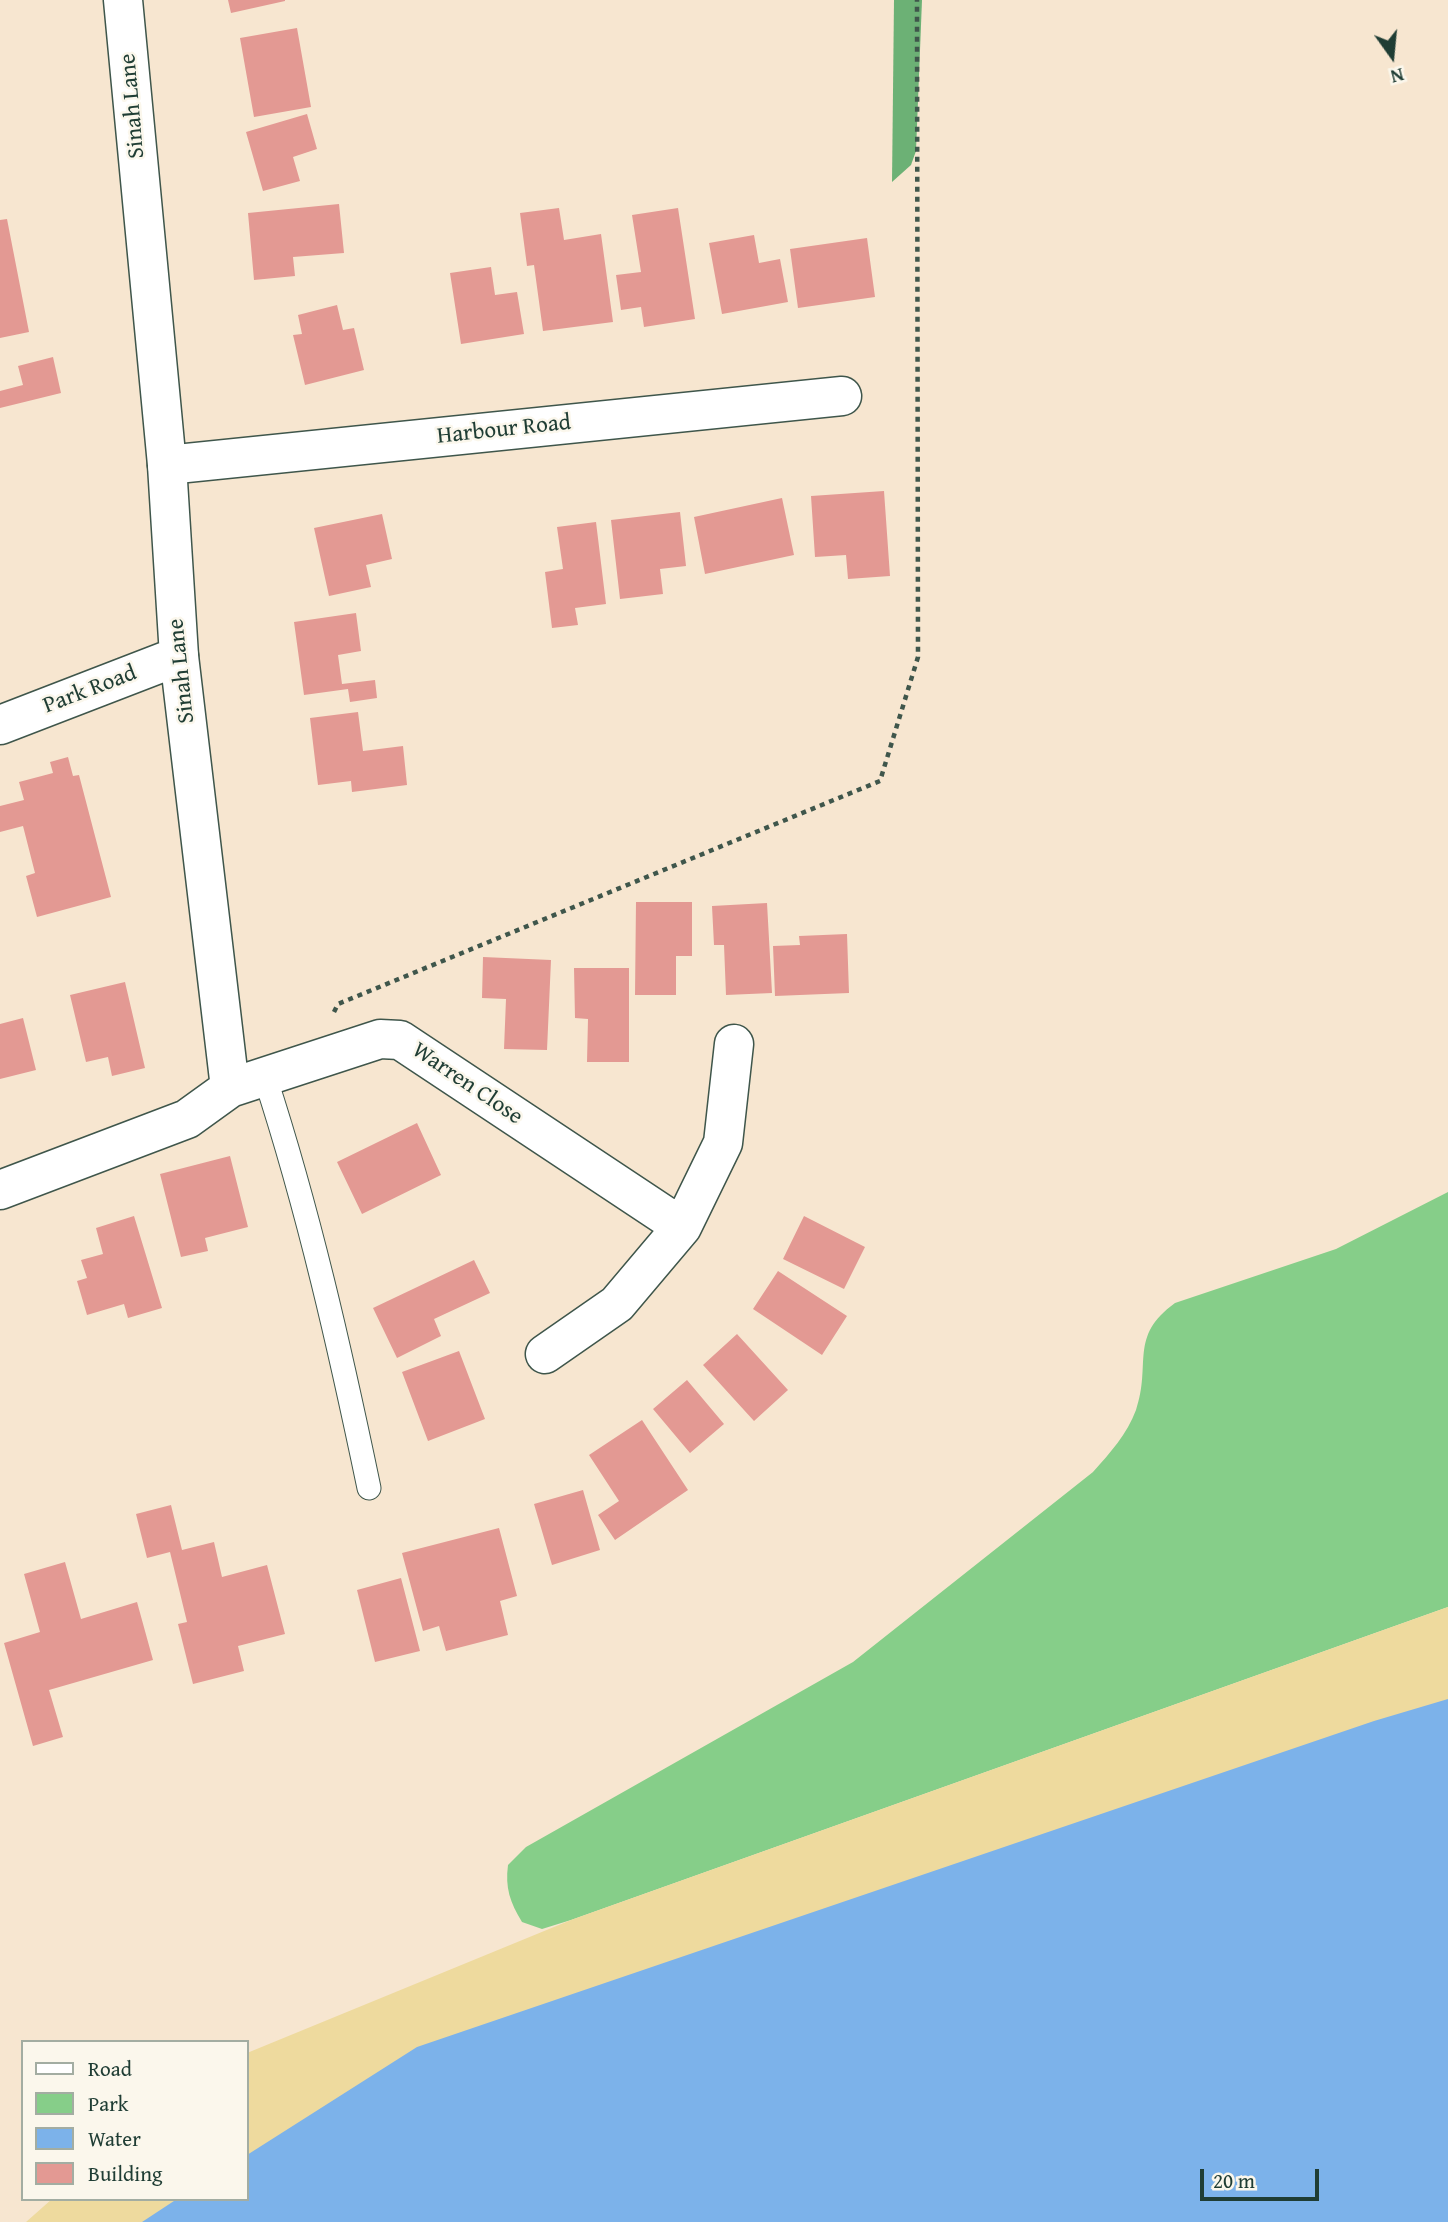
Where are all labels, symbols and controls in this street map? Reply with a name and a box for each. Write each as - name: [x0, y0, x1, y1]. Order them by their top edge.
- north arrow: [1357, 21, 1427, 91]
- street label: Sinah Lane: [115, 52, 151, 160]
- text: N: [1388, 61, 1407, 91]
- street label: Harbour Road: [436, 409, 572, 451]
- street label: Sinah Lane: [163, 617, 201, 725]
- street label: Park Road: [40, 660, 140, 720]
- street label: Warren Close: [406, 1037, 528, 1131]
- legend: [21, 2040, 248, 2201]
- text: Road: [88, 2053, 132, 2084]
- text: Park: [88, 2088, 129, 2119]
- text: Water: [88, 2123, 141, 2154]
- scale bar: [1203, 2156, 1322, 2200]
- text: Building: [88, 2158, 162, 2189]
- text: 20 m: [1213, 2165, 1255, 2196]

